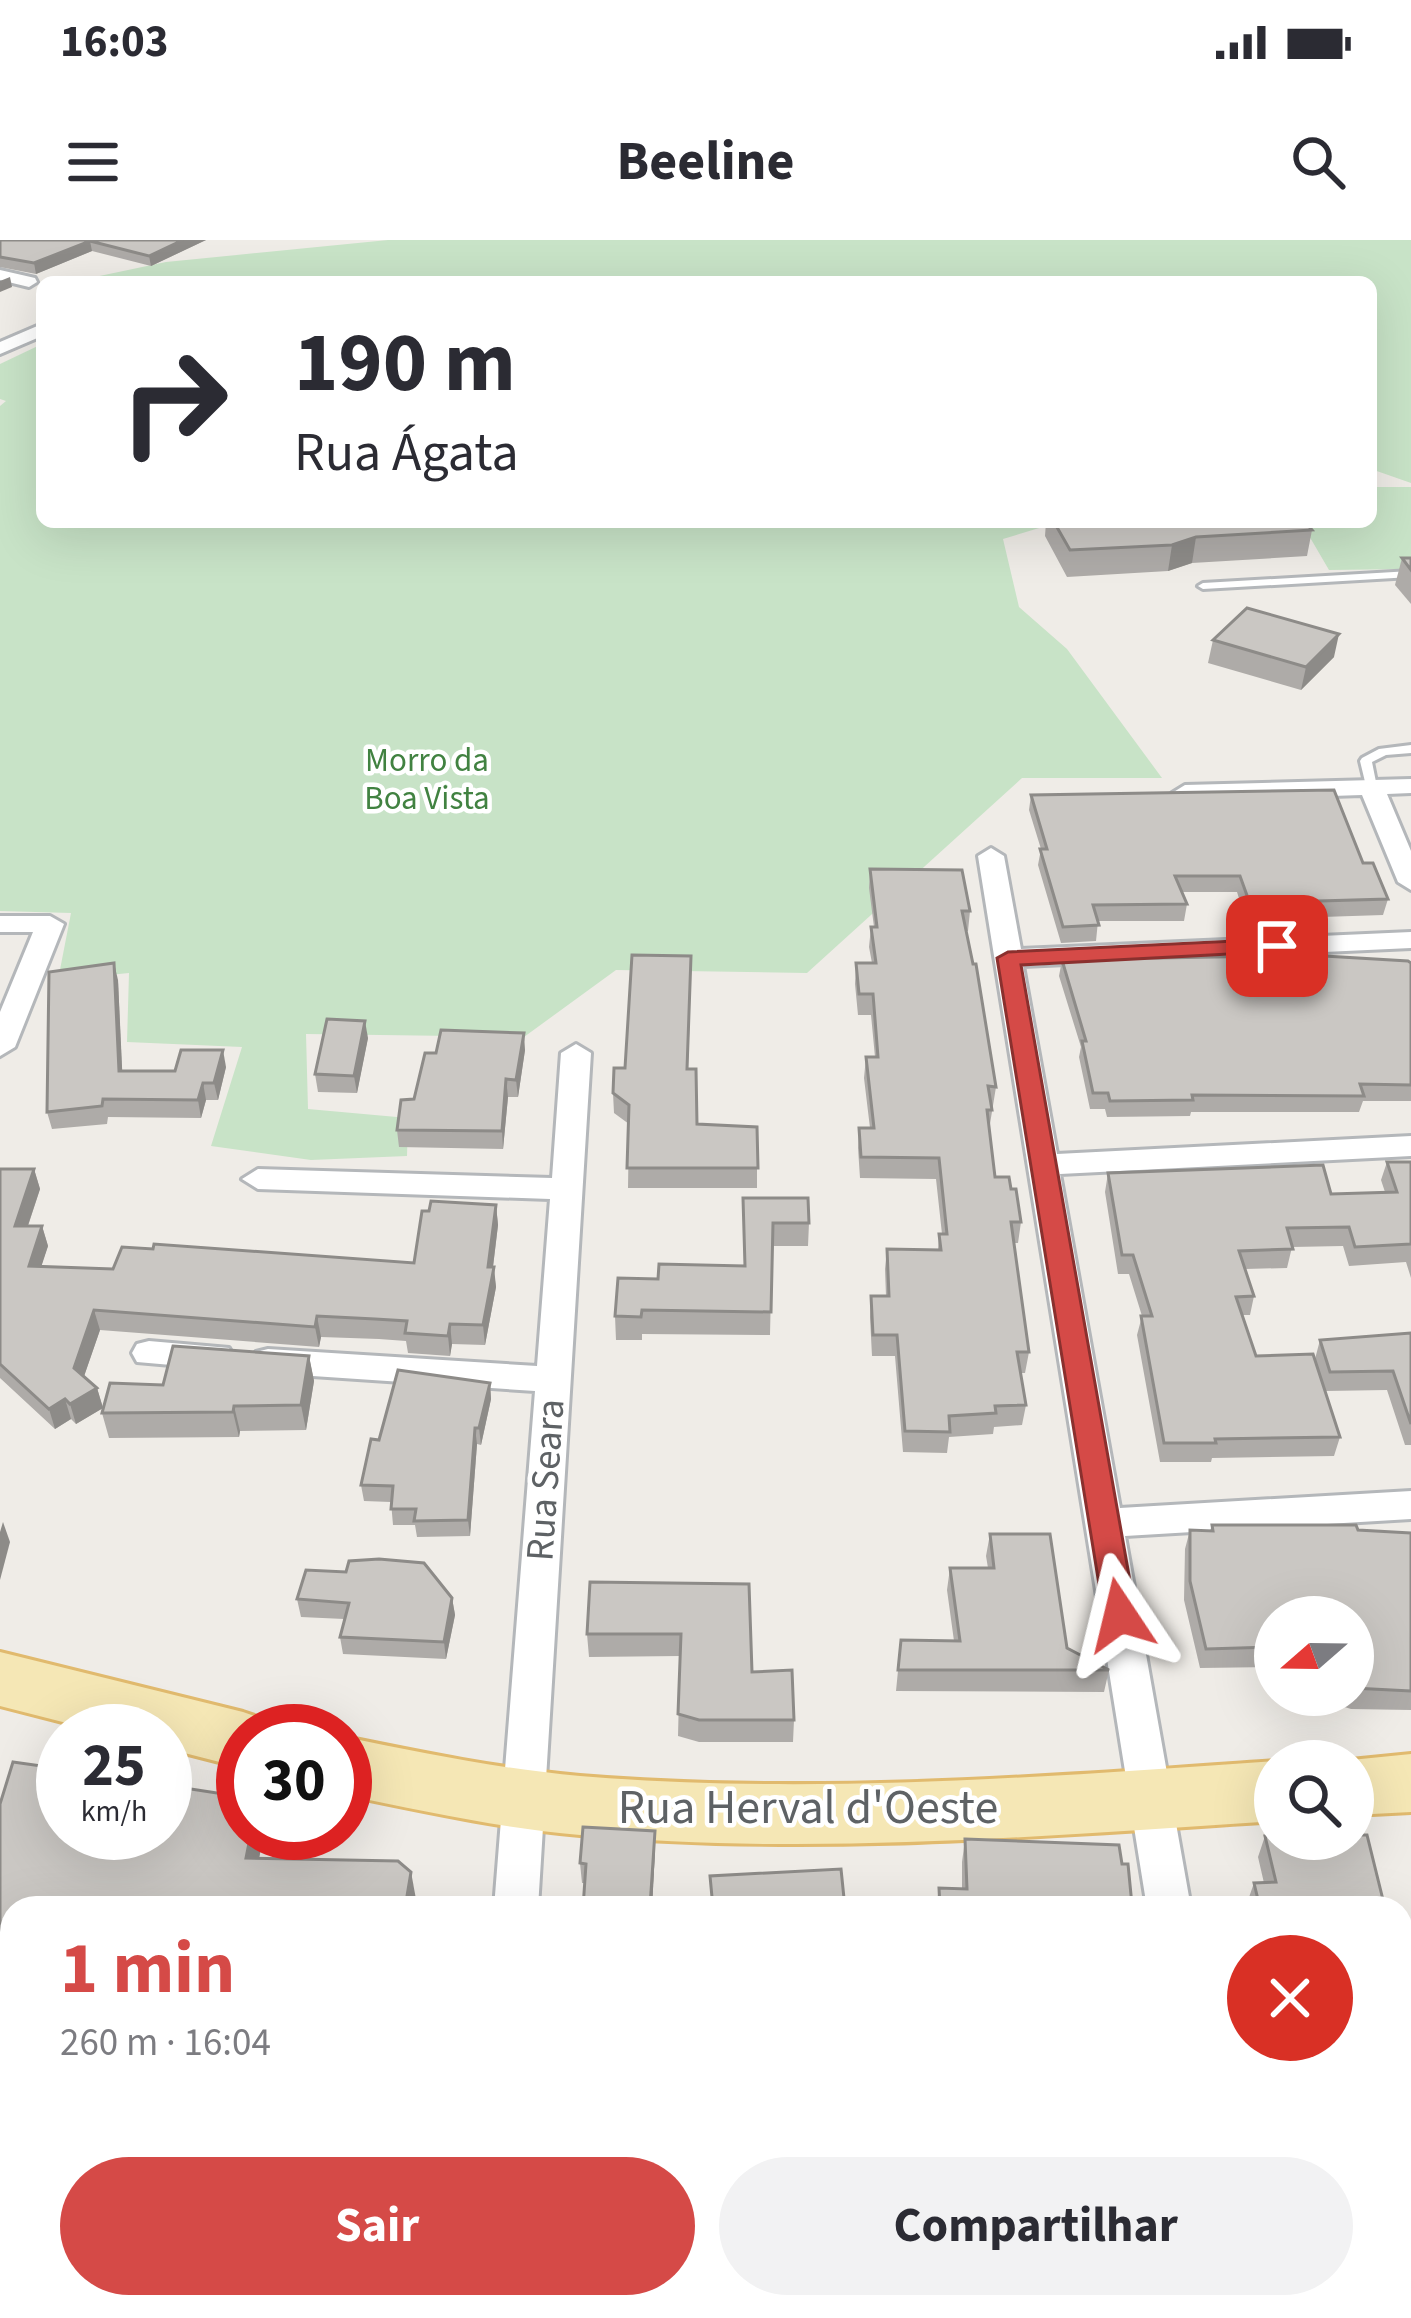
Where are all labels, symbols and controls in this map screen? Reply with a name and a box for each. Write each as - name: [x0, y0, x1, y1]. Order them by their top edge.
- text: 16:03: [60, 10, 169, 74]
- text: Beeline: [617, 124, 794, 201]
- icon: menu: [60, 129, 126, 195]
- icon: search: [1285, 129, 1351, 195]
- text: 190 m: [294, 304, 516, 424]
- icon: right: [96, 324, 252, 480]
- text: Rua Ágata: [294, 415, 519, 492]
- park label: Morro da Boa Vista: [364, 737, 490, 822]
- pin: [1226, 895, 1328, 997]
- icon: arrive: [1244, 913, 1310, 979]
- street label: Rua Seara: [512, 1397, 580, 1563]
- position arrow: [1057, 1552, 1183, 1678]
- north arrow: [1254, 1596, 1374, 1716]
- map controls: [1254, 1596, 1374, 1860]
- speed limit sign: 30: [216, 1704, 372, 1860]
- text: 25: [82, 1724, 146, 1809]
- button: search: [1254, 1740, 1374, 1860]
- street label: Rua Herval d'Oeste: [618, 1774, 998, 1842]
- text: km/h: [81, 1790, 147, 1833]
- text: 1 min: [60, 1918, 235, 2021]
- button: close: [1227, 1935, 1353, 2061]
- text: 260 m · 16:04: [60, 2015, 271, 2071]
- button: Sair: [60, 2157, 695, 2295]
- button: Compartilhar: [719, 2157, 1353, 2295]

